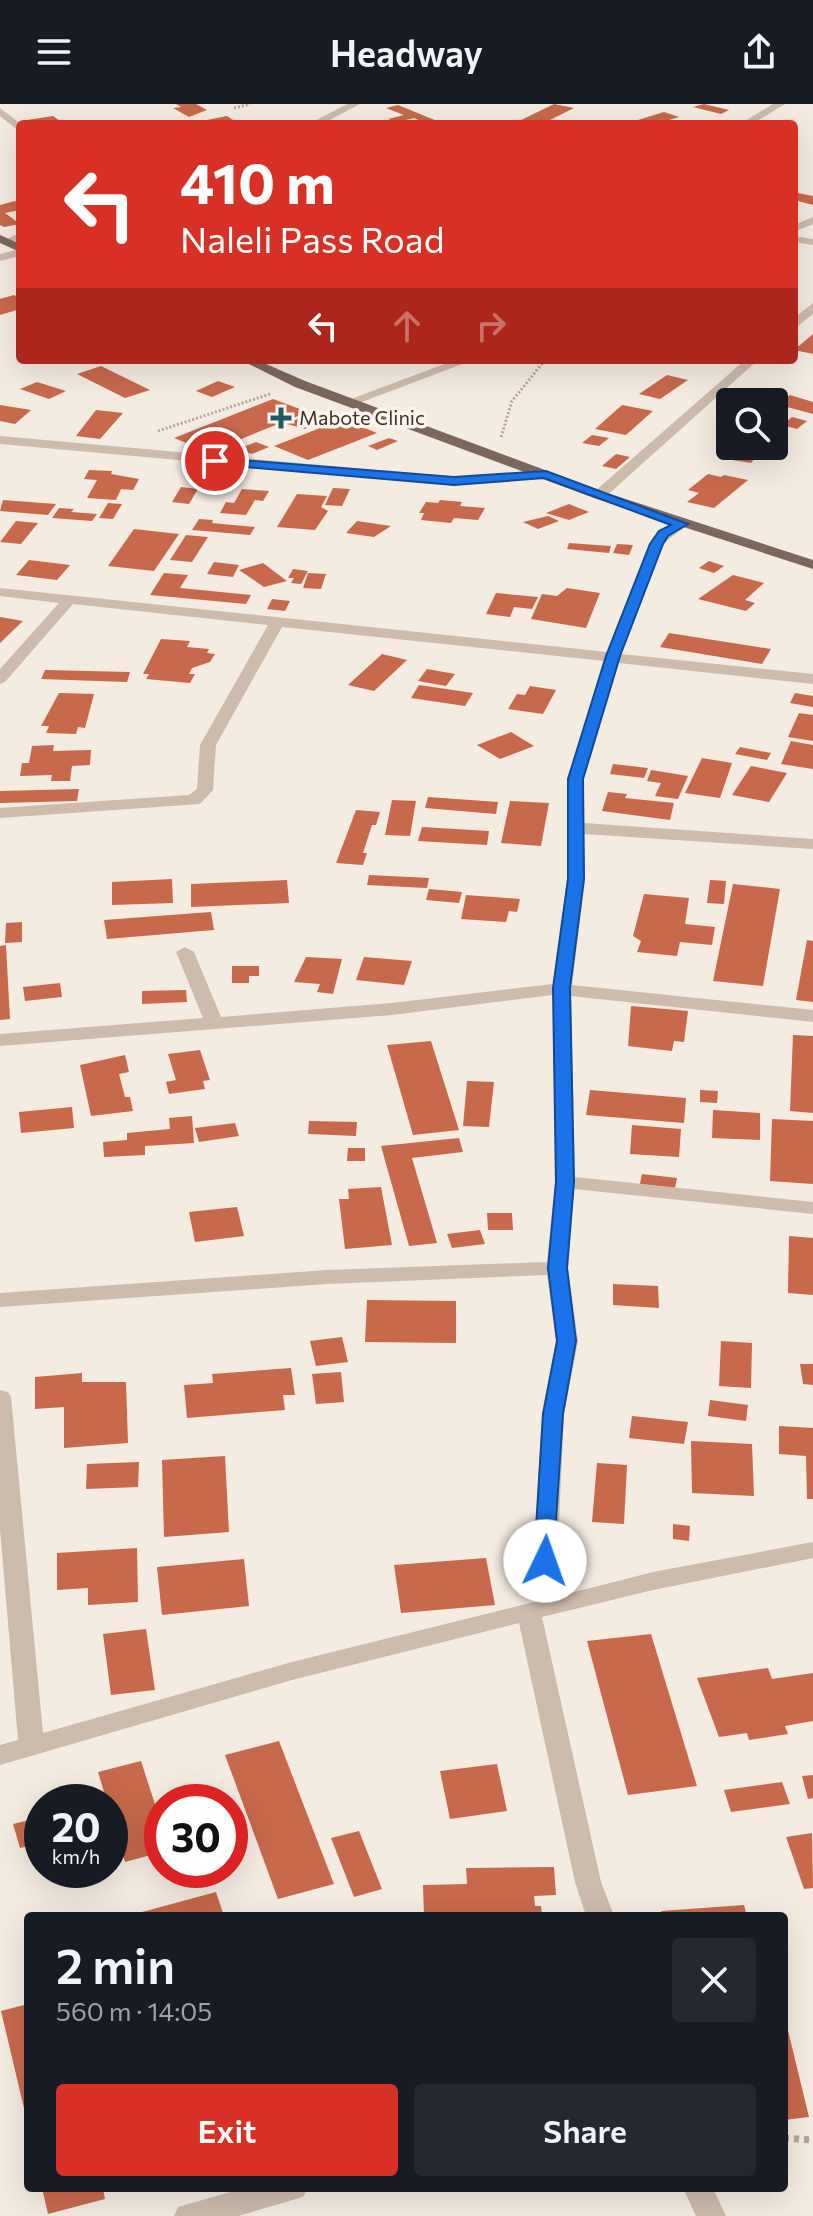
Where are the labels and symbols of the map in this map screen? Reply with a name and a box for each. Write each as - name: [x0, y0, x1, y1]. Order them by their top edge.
- place label: Mabote Clinic: [299, 405, 425, 429]
- marker: Mabote Clinic: [270, 407, 292, 429]
- pin: [181, 427, 249, 495]
- position arrow: [503, 1519, 587, 1603]
- speed limit sign: 30: [144, 1784, 248, 1888]

